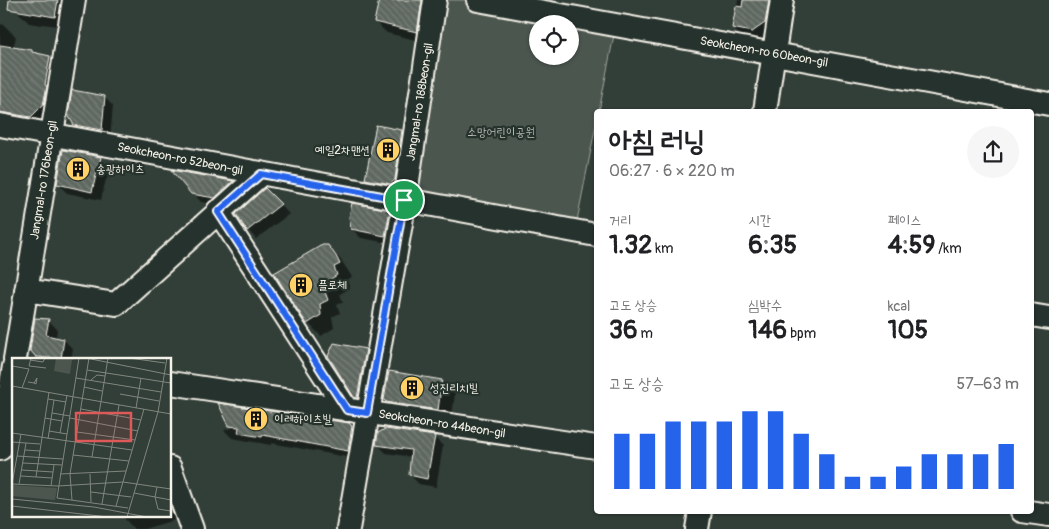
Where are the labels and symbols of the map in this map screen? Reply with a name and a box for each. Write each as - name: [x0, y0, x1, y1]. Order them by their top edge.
- street label: Seokcheon-ro 60beon-gil: [699, 33, 829, 71]
- street label: Jangmal-ro 188beon-gil: [403, 42, 437, 162]
- street label: Jangmal-ro 176beon-gil: [27, 119, 61, 241]
- park label: 소망어린이공원: [467, 125, 535, 140]
- building icon: 예일2차맨션: [375, 137, 401, 163]
- street label: Seokcheon-ro 52beon-gil: [116, 139, 244, 179]
- place label: 예일2차맨션: [315, 143, 370, 158]
- building icon: 송광하이츠: [65, 156, 91, 182]
- place label: 송광하이츠: [96, 162, 144, 177]
- pin: [383, 179, 425, 221]
- building icon: 플로체: [288, 272, 314, 298]
- place label: 플로체: [318, 278, 347, 293]
- inset map: [12, 358, 171, 516]
- building icon: 성진리치빌: [399, 375, 425, 401]
- place label: 성진리치빌: [430, 381, 479, 396]
- building icon: 이레하이츠빌: [243, 406, 269, 432]
- street label: Seokcheon-ro 44beon-gil: [377, 407, 507, 441]
- place label: 이레하이츠빌: [274, 412, 332, 427]

